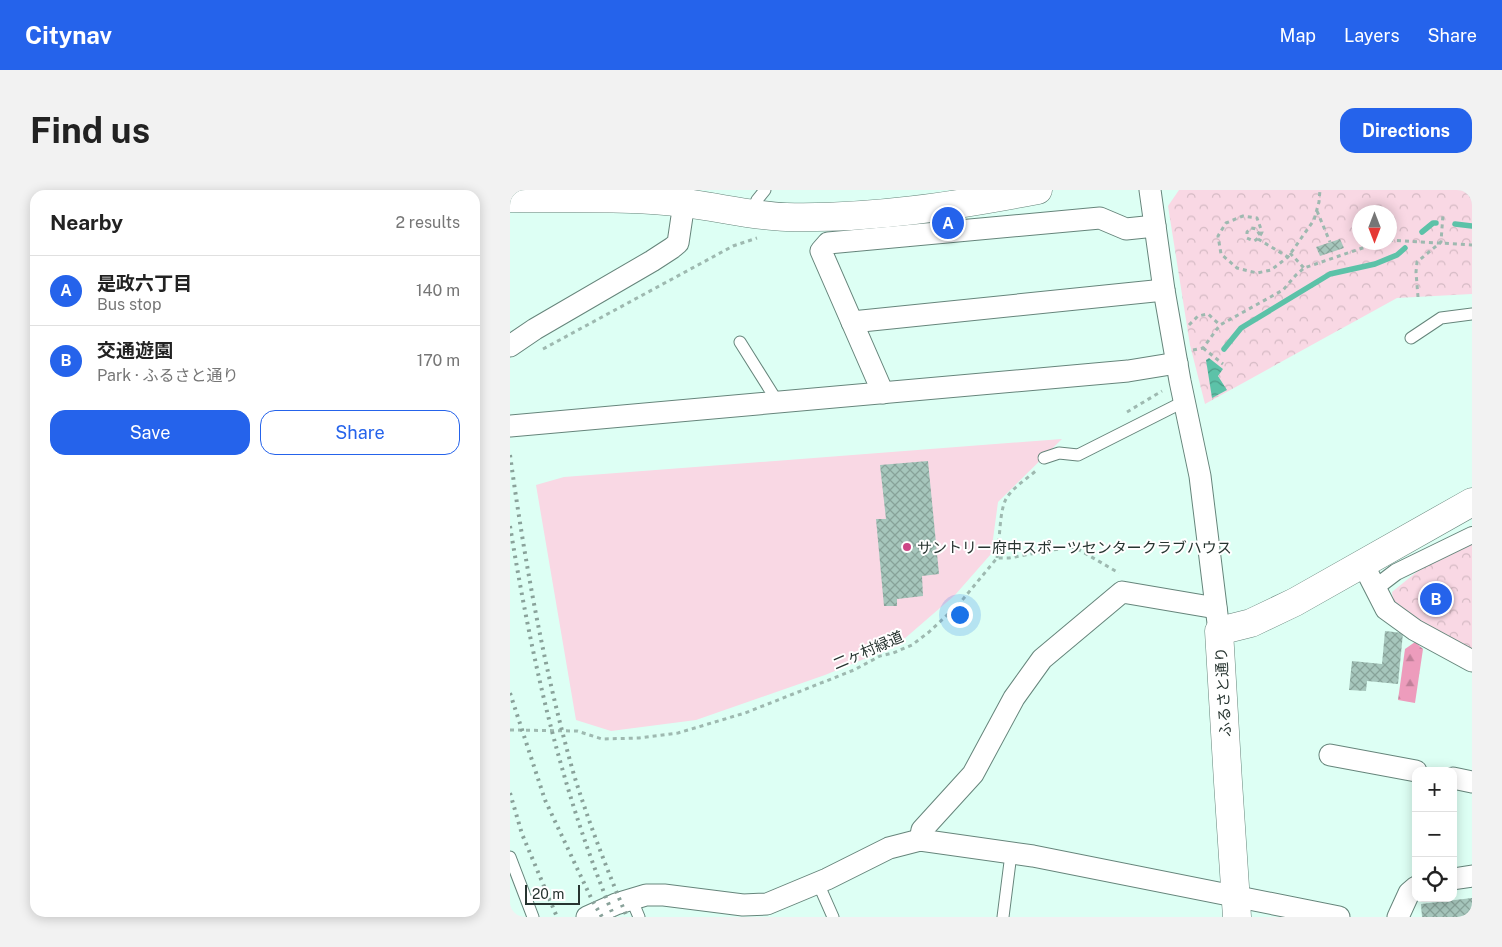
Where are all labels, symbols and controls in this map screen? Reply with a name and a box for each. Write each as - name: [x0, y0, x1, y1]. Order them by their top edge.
- text: Citynav: [25, 21, 112, 49]
- text: Map: [1280, 25, 1316, 46]
- text: Layers: [1344, 25, 1400, 46]
- text: Share: [1428, 25, 1477, 46]
- button: Directions: [1340, 108, 1472, 153]
- text: Find us: [30, 110, 150, 151]
- pin: A: [932, 204, 964, 242]
- north arrow: [1352, 205, 1397, 250]
- text: Nearby: [50, 210, 123, 235]
- text: 2 results: [395, 213, 460, 232]
- text: 是政六丁目: [97, 272, 192, 294]
- text: A: [60, 281, 72, 300]
- text: 140 m: [416, 281, 460, 300]
- text: Bus stop: [97, 295, 161, 314]
- text: 交通遊園: [97, 339, 173, 361]
- text: B: [61, 351, 71, 370]
- text: 170 m: [417, 351, 460, 370]
- text: Park · ふるさと通り: [97, 366, 238, 385]
- button: Save: [50, 410, 250, 455]
- button: Share: [260, 410, 460, 455]
- place label: サントリー府中スポーツセンタークラブハウス: [917, 539, 1232, 556]
- marker: サントリー府中スポーツセンタークラブハウス: [901, 541, 913, 553]
- pin: B: [1420, 580, 1452, 618]
- your location: [947, 602, 973, 628]
- street label: 二ヶ村緑道: [830, 628, 906, 672]
- street label: ふるさと通り: [1212, 647, 1234, 737]
- map controls: [1412, 767, 1457, 902]
- button: +: [1412, 767, 1457, 812]
- button: −: [1412, 812, 1457, 857]
- button: locate: [1412, 857, 1457, 902]
- scale bar: [525, 882, 580, 905]
- text: 20 m: [532, 886, 564, 902]

